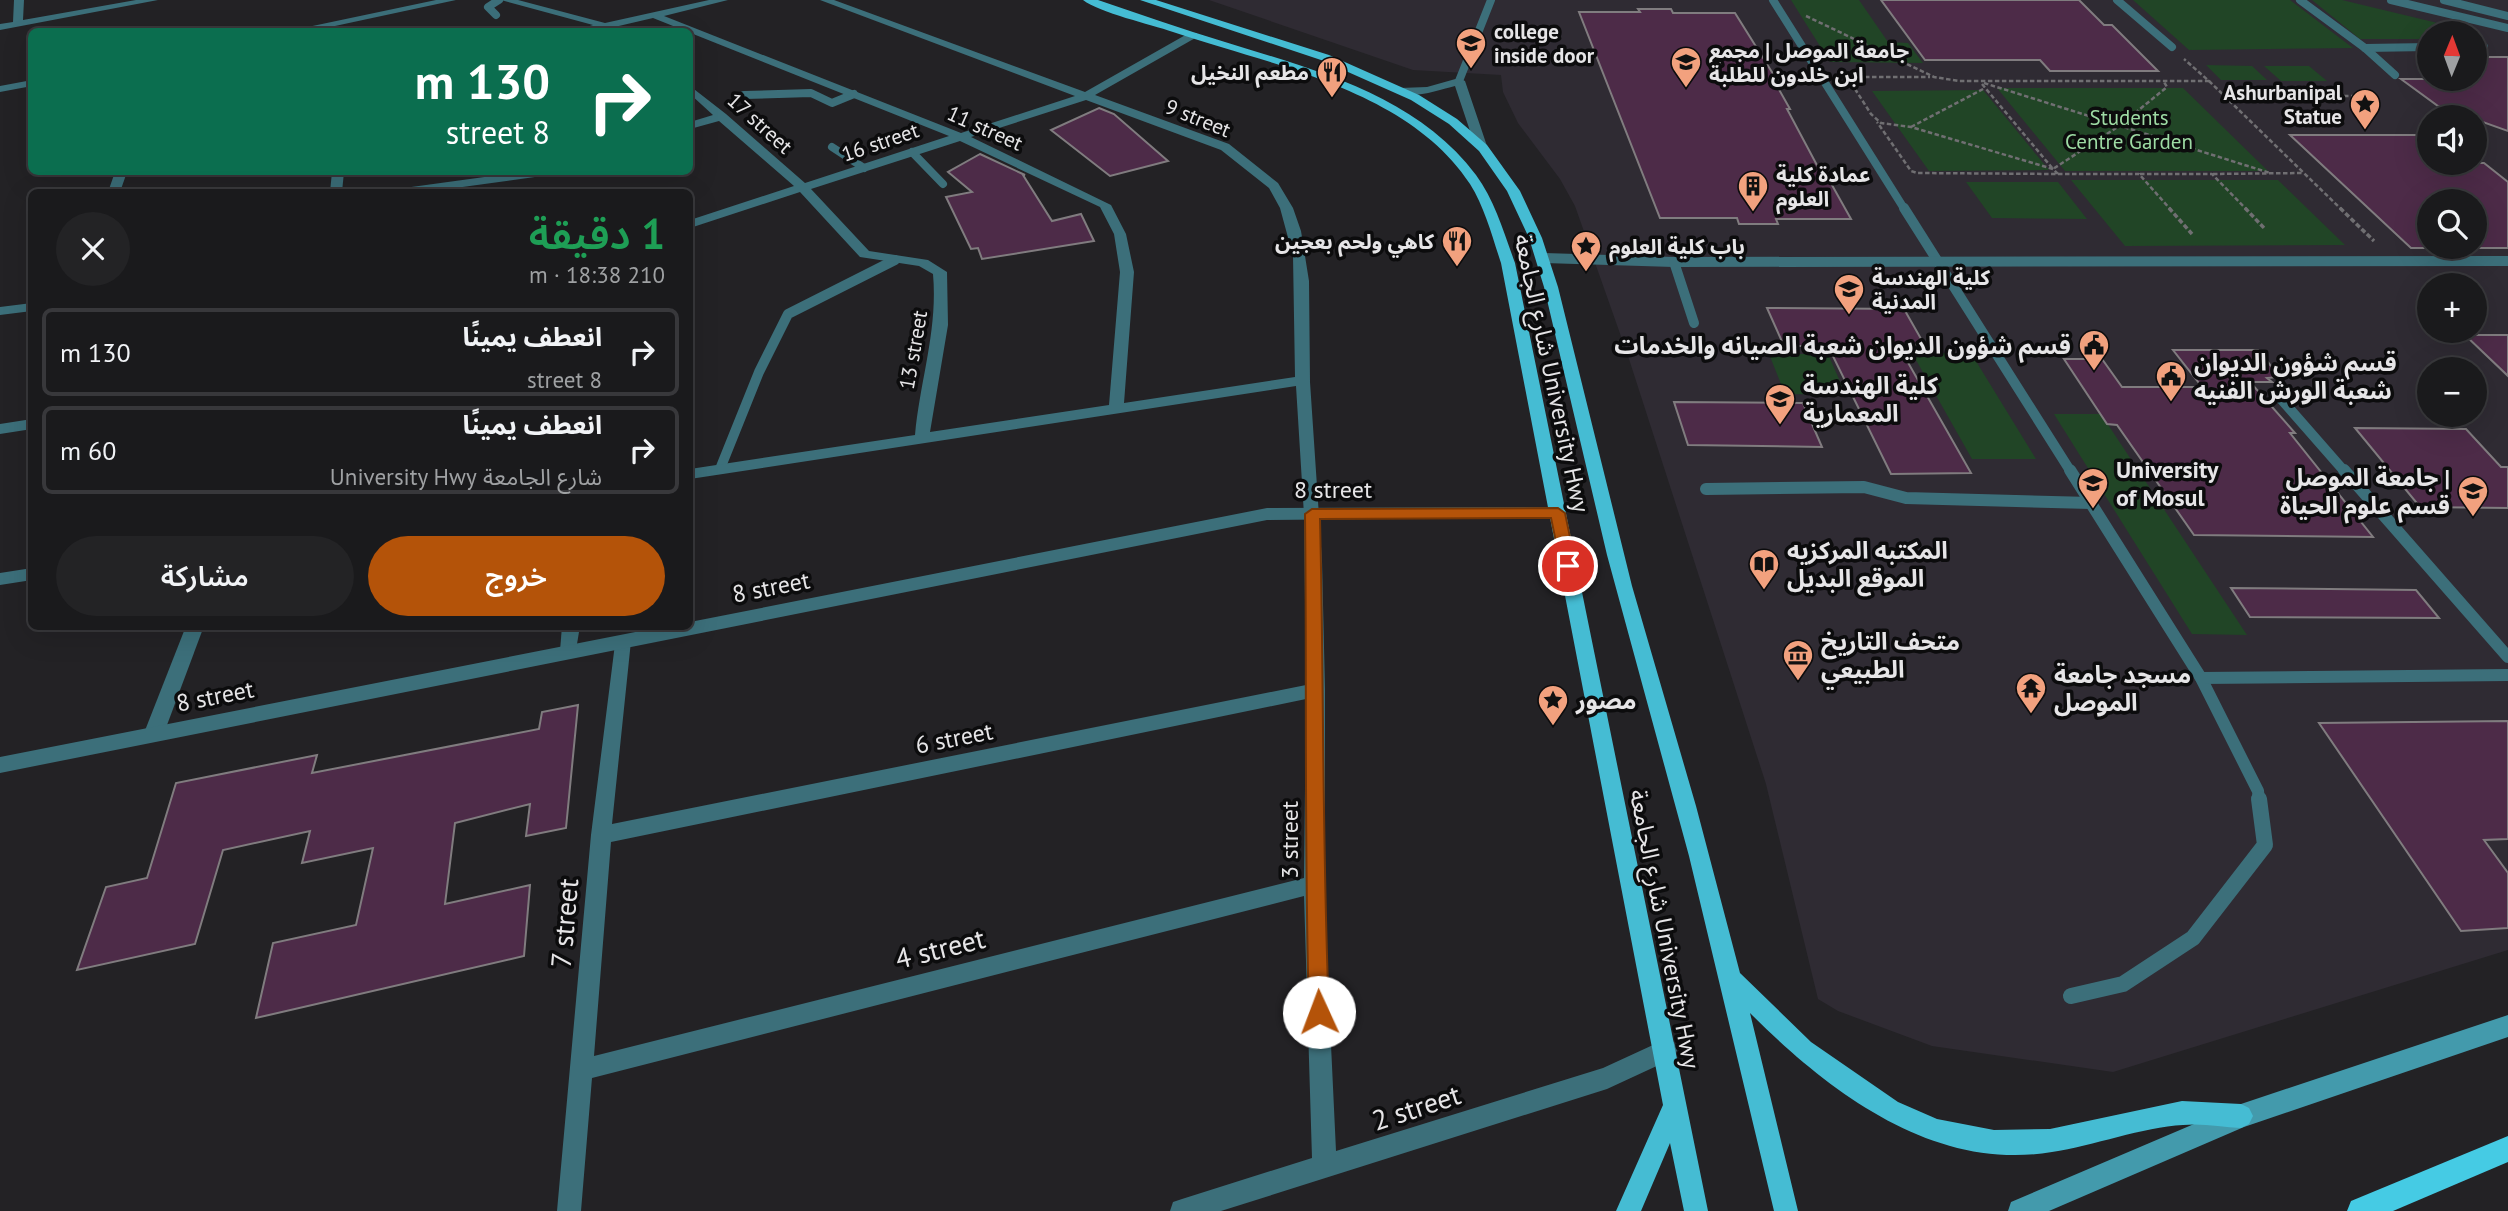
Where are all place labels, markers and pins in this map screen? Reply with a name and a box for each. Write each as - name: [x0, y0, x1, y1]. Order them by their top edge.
- place label: college inside door: [1494, 18, 1595, 69]
- school or university icon: college inside door: [1454, 26, 1488, 70]
- place label: جامعة الموصل | مجمع ابن خلدون للطلبة: [1709, 37, 1909, 88]
- school or university icon: جامعة الموصل | مجمع ابن خلدون للطلبة: [1669, 45, 1703, 89]
- restaurant icon: مطعم النخيل: [1315, 55, 1349, 99]
- place label: مطعم النخيل: [1191, 59, 1309, 88]
- place label: Ashurbanipal Statue: [2224, 79, 2343, 130]
- place icon: Ashurbanipal Statue: [2348, 87, 2382, 131]
- place label: عمادة كلية العلوم: [1776, 161, 1871, 215]
- building icon: عمادة كلية العلوم: [1736, 169, 1770, 213]
- restaurant icon: كاهي ولحم بعجين: [1440, 224, 1474, 268]
- place label: كاهي ولحم بعجين: [1275, 228, 1434, 258]
- place icon: باب كلية العلوم: [1569, 229, 1603, 273]
- place label: باب كلية العلوم: [1609, 233, 1745, 263]
- place label: كلية الهندسة المدنية: [1872, 264, 1990, 315]
- school or university icon: كلية الهندسة المدنية: [1832, 272, 1866, 316]
- public building icon: قسم شؤون الديوان شعبة الصيانه والخدمات: [2077, 328, 2111, 372]
- place label: قسم شؤون الديوان شعبة الصيانه والخدمات: [1614, 330, 2071, 363]
- place label: قسم شؤون الديوان شعبة الورش الفنيه: [2194, 347, 2397, 406]
- public building icon: قسم شؤون الديوان شعبة الورش الفنيه: [2154, 359, 2188, 403]
- place label: كلية الهندسة المعمارية: [1803, 370, 1939, 429]
- school or university icon: كلية الهندسة المعمارية: [1763, 382, 1797, 426]
- place label: University of Mosul: [2116, 454, 2219, 513]
- place label: جامعة الموصل | قسم علوم الحياة: [2280, 462, 2450, 524]
- school or university icon: University of Mosul: [2076, 466, 2110, 510]
- school or university icon: جامعة الموصل | قسم علوم الحياة: [2456, 474, 2490, 518]
- place label: المكتبه المركزيه الموقع البديل: [1787, 535, 1948, 597]
- pin: [1538, 536, 1598, 596]
- library icon: المكتبه المركزيه الموقع البديل: [1747, 547, 1781, 591]
- place label: متحف التاريخ الطبيعي: [1821, 626, 1960, 689]
- museum icon: متحف التاريخ الطبيعي: [1781, 638, 1815, 682]
- place label: مسجد جامعة الموصل: [2054, 659, 2191, 718]
- temple icon: مسجد جامعة الموصل: [2014, 671, 2048, 715]
- place icon: مصور: [1536, 683, 1570, 727]
- place label: مصور: [1575, 685, 1636, 716]

